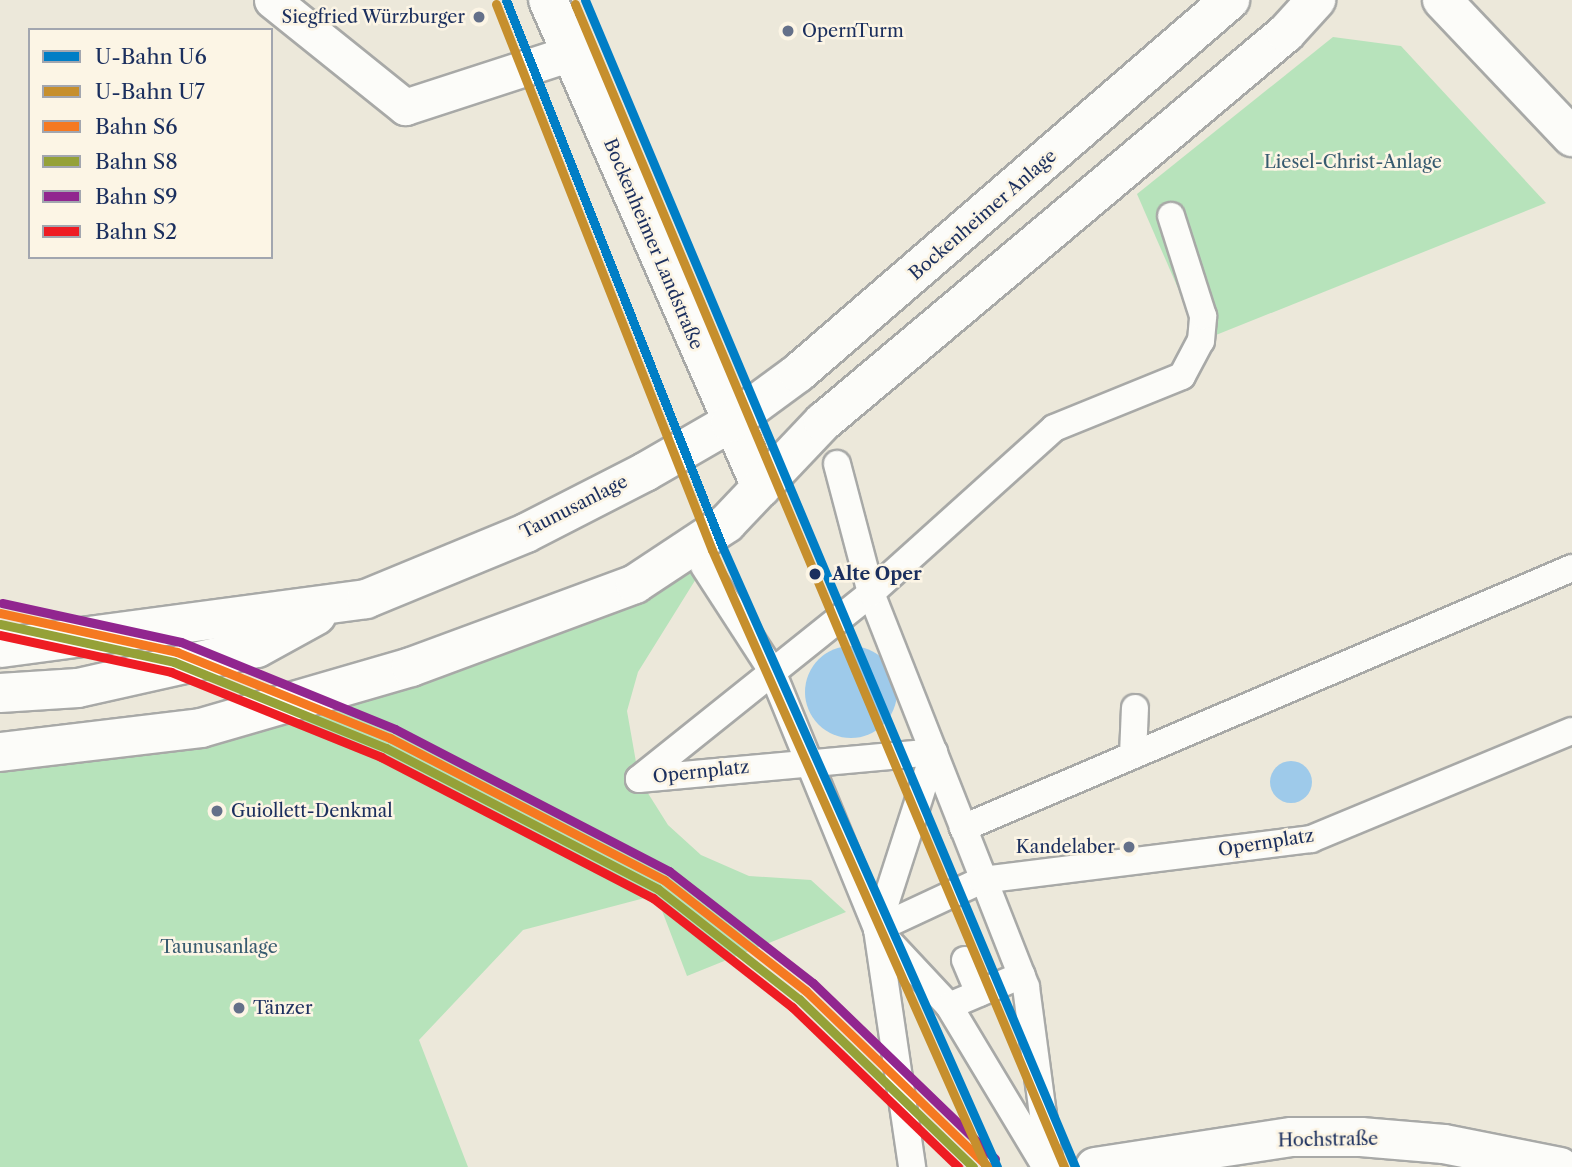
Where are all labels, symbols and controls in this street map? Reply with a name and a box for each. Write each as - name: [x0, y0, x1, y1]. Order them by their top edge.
- place label: Siegfried Würzburger: [281, 6, 465, 28]
- marker: Siegfried Würzburger: [471, 9, 487, 25]
- place label: OpernTurm: [802, 20, 904, 42]
- marker: OpernTurm: [780, 23, 796, 39]
- legend: [28, 28, 273, 259]
- text: U-Bahn U6: [95, 44, 207, 69]
- text: U-Bahn U7: [95, 79, 205, 104]
- text: Bahn S6: [95, 114, 178, 139]
- street label: Bockenheimer Landstraße: [599, 135, 707, 353]
- street label: Bockenheimer Anlage: [905, 145, 1061, 285]
- text: Bahn S8: [95, 149, 178, 174]
- park label: Liesel-Christ-Anlage: [1264, 151, 1442, 173]
- text: Bahn S9: [95, 184, 178, 209]
- text: Bahn S2: [95, 219, 177, 244]
- street label: Taunusanlage: [517, 471, 631, 543]
- marker: Alte Oper: [804, 563, 826, 585]
- place label: Alte Oper: [832, 563, 922, 585]
- street label: Opernplatz: [652, 756, 750, 788]
- place label: Guiollett-Denkmal: [231, 800, 393, 822]
- marker: Guiollett-Denkmal: [209, 803, 225, 819]
- street label: Opernplatz: [1217, 825, 1315, 861]
- place label: Kandelaber: [1016, 836, 1115, 858]
- marker: Kandelaber: [1121, 839, 1137, 855]
- park label: Taunusanlage: [160, 936, 278, 958]
- place label: Tänzer: [253, 997, 312, 1019]
- marker: Tänzer: [231, 1000, 247, 1016]
- street label: Hochstraße: [1278, 1128, 1378, 1152]

